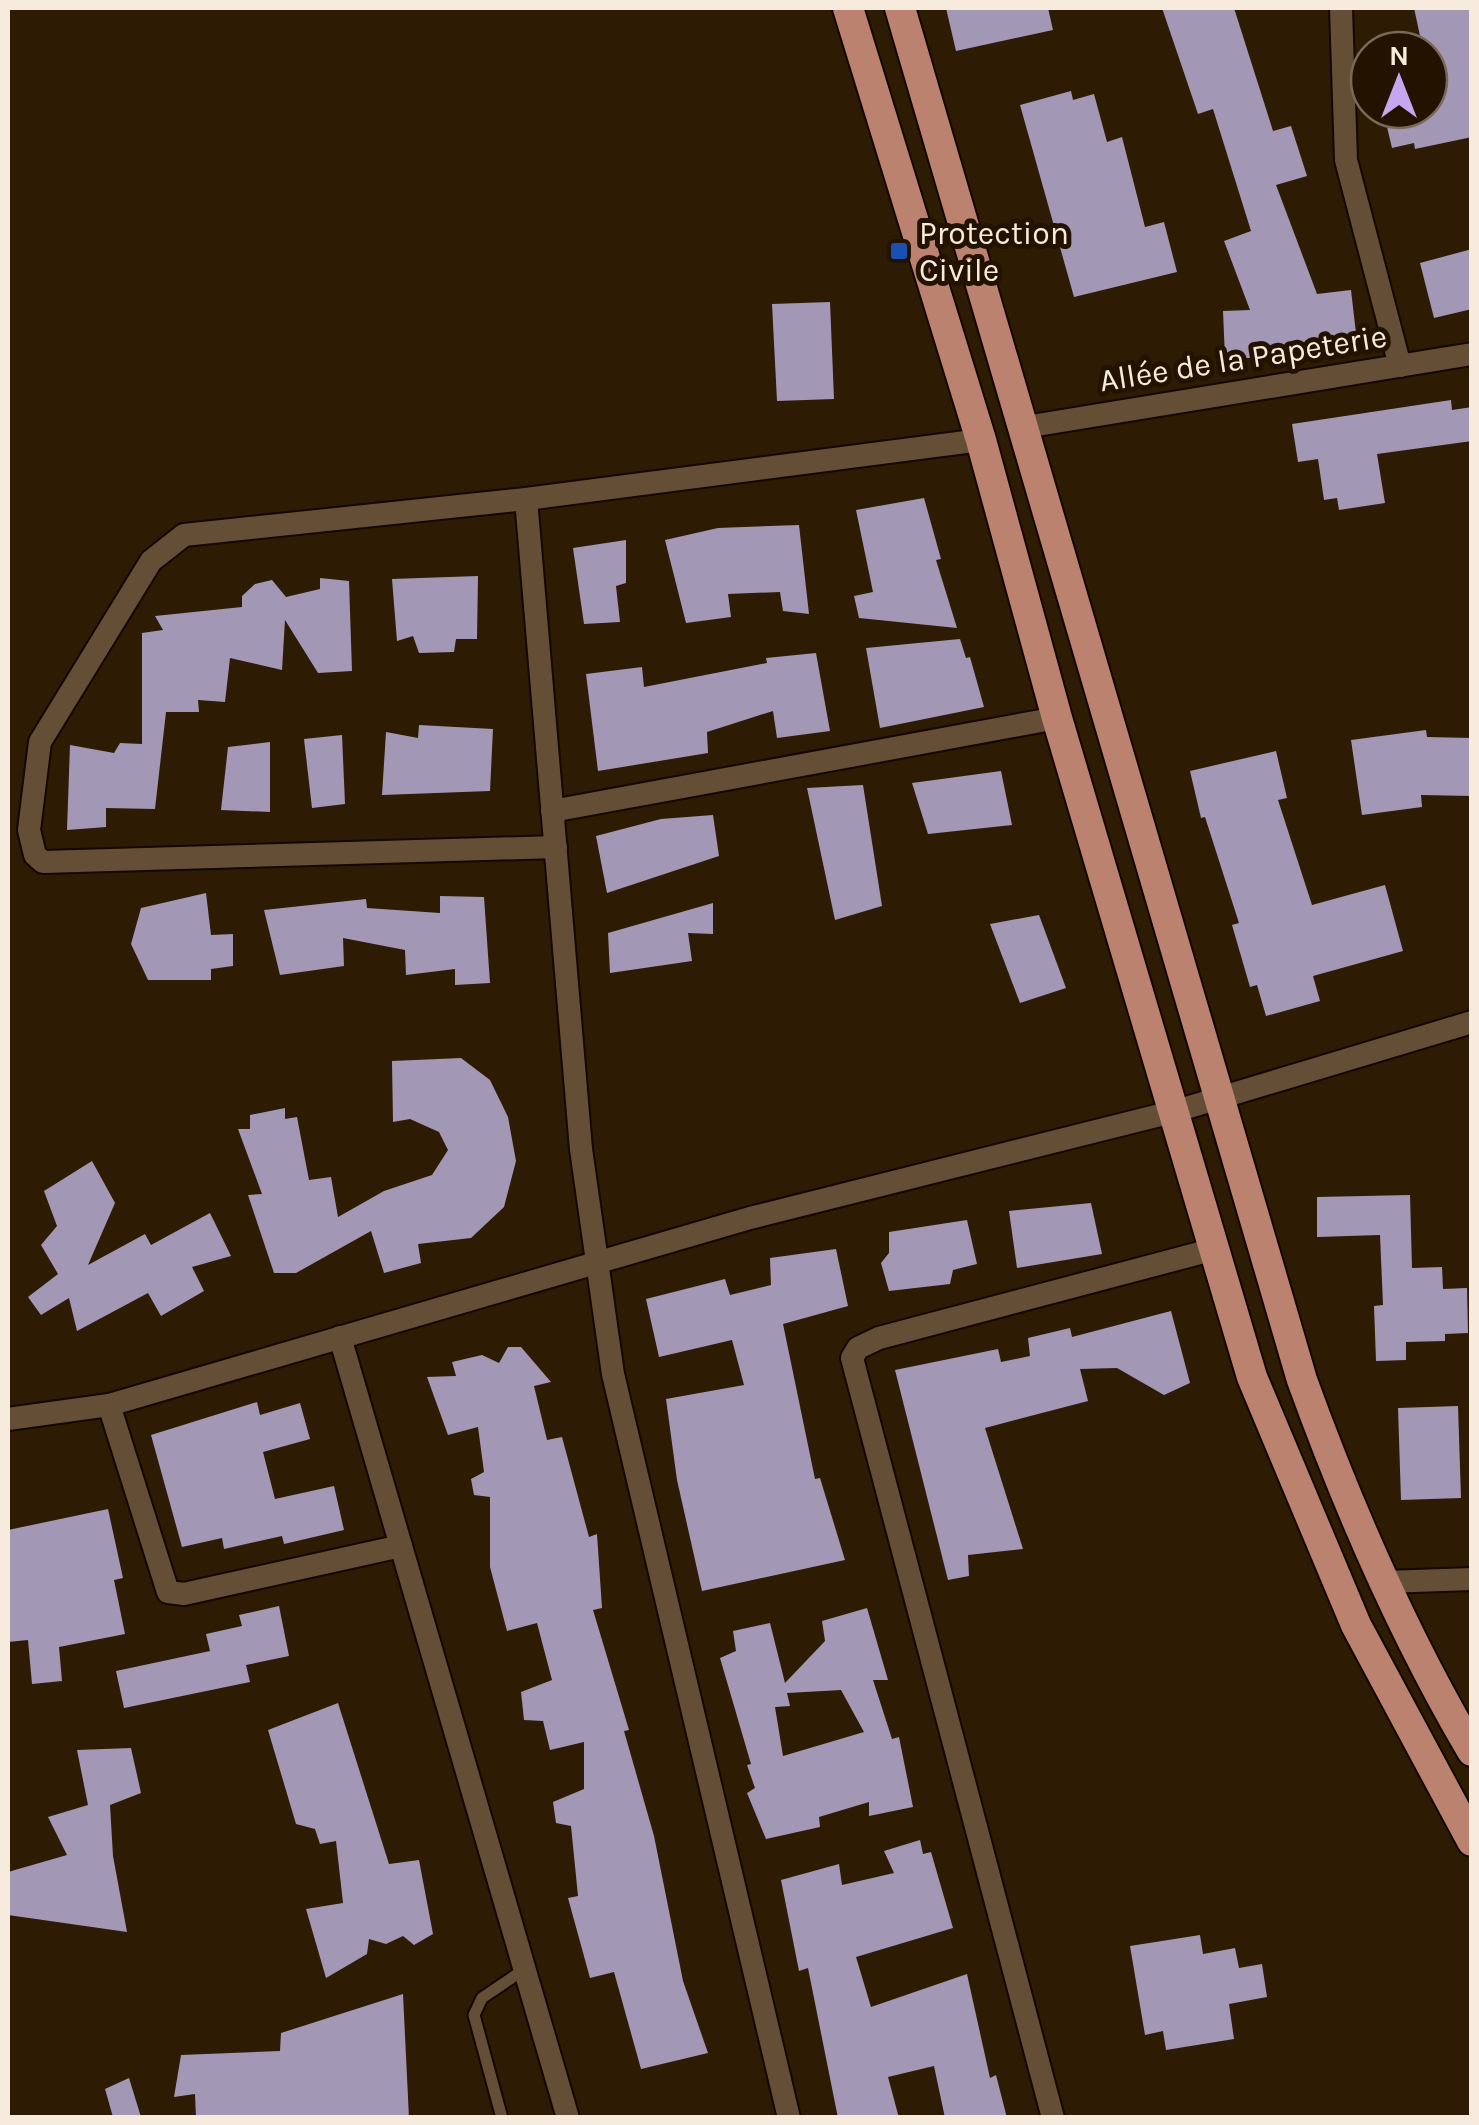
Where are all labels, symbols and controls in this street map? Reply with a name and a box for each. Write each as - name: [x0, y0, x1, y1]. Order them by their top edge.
- north arrow: [1349, 30, 1449, 130]
- text: N: [1389, 39, 1409, 72]
- place label: Protection Civile: [919, 215, 1069, 289]
- marker: Protection Civile: [888, 240, 910, 262]
- street label: Allée de la Papeterie: [1097, 318, 1389, 399]

